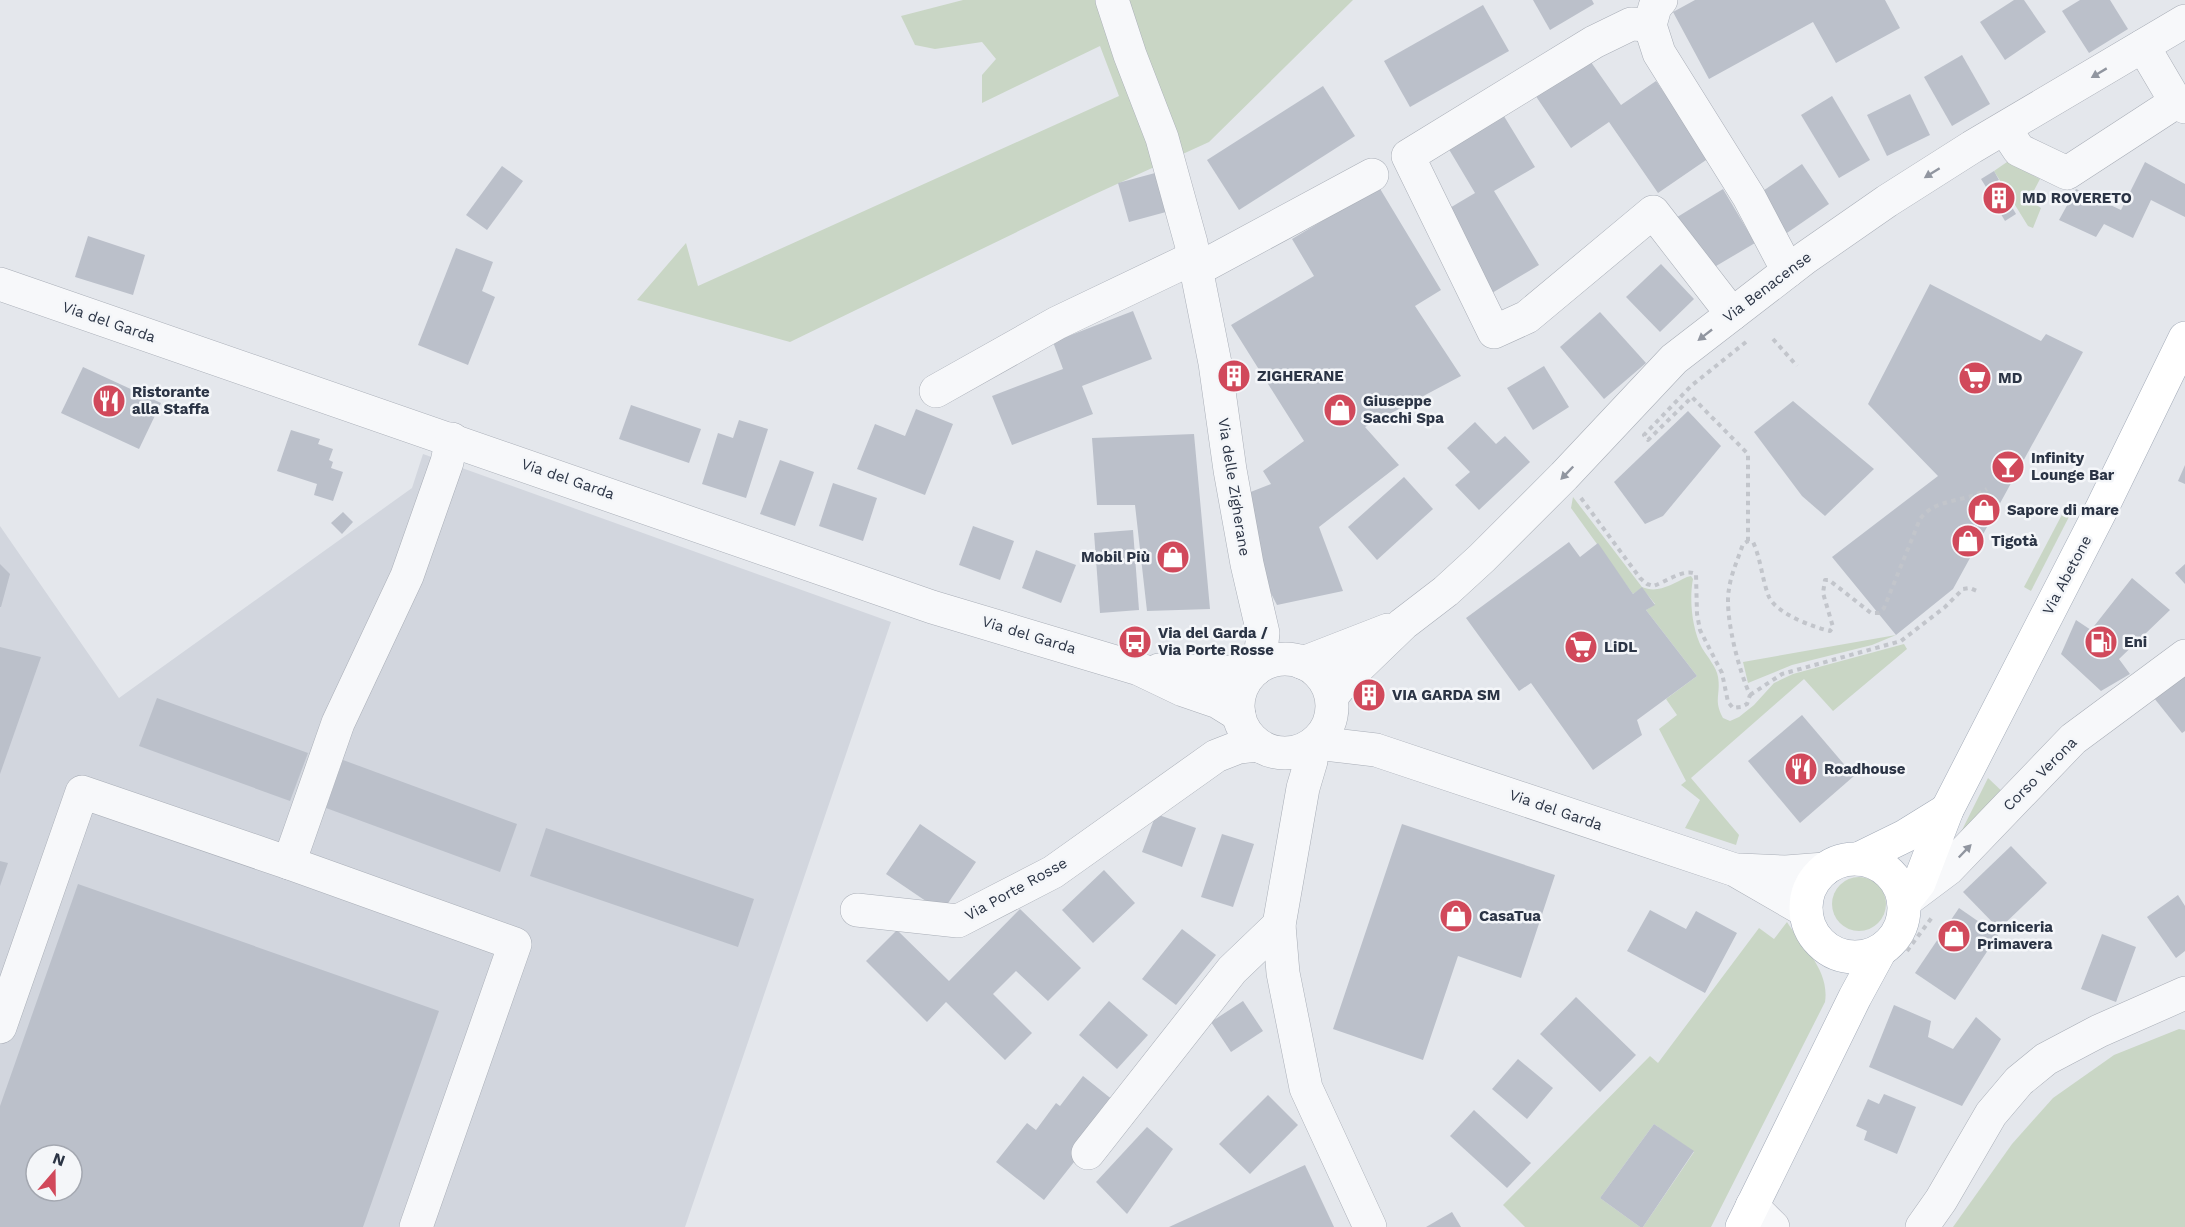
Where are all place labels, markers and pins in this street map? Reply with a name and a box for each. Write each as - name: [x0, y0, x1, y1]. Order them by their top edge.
- building icon: MD ROVERETO: [1981, 180, 2017, 216]
- place label: MD ROVERETO: [2022, 189, 2132, 207]
- building icon: ZIGHERANE: [1216, 358, 1252, 394]
- supermarket icon: MD: [1957, 360, 1993, 396]
- place label: ZIGHERANE: [1257, 367, 1344, 385]
- place label: MD: [1998, 369, 2023, 387]
- restaurant icon: Ristorante alla Staffa: [91, 383, 127, 419]
- place label: Ristorante alla Staffa: [132, 383, 210, 418]
- shop icon: Giuseppe Sacchi Spa: [1322, 392, 1358, 428]
- place label: Giuseppe Sacchi Spa: [1363, 392, 1444, 427]
- bar icon: Infinity Lounge Bar: [1990, 449, 2026, 485]
- place label: Infinity Lounge Bar: [2031, 449, 2115, 484]
- shop icon: Sapore di mare: [1966, 492, 2002, 528]
- place label: Sapore di mare: [2007, 501, 2119, 519]
- shop icon: Tigotà: [1950, 523, 1986, 559]
- place label: Tigotà: [1991, 532, 2038, 550]
- shop icon: Mobil Più: [1155, 539, 1191, 575]
- place label: Mobil Più: [1081, 548, 1150, 566]
- bus stop icon: Via del Garda / Via Porte Rosse: [1117, 624, 1153, 660]
- place label: Via del Garda / Via Porte Rosse: [1158, 624, 1274, 659]
- fuel station icon: Eni: [2083, 624, 2119, 660]
- supermarket icon: LiDL: [1563, 629, 1599, 665]
- place label: Eni: [2124, 633, 2147, 651]
- place label: LiDL: [1604, 638, 1637, 656]
- building icon: VIA GARDA SM: [1351, 677, 1387, 713]
- place label: VIA GARDA SM: [1392, 686, 1500, 704]
- restaurant icon: Roadhouse: [1783, 751, 1819, 787]
- place label: Roadhouse: [1824, 760, 1906, 778]
- shop icon: CasaTua: [1438, 898, 1474, 934]
- place label: CasaTua: [1479, 907, 1541, 925]
- shop icon: Corniceria Primavera: [1936, 918, 1972, 954]
- place label: Corniceria Primavera: [1977, 918, 2053, 953]

